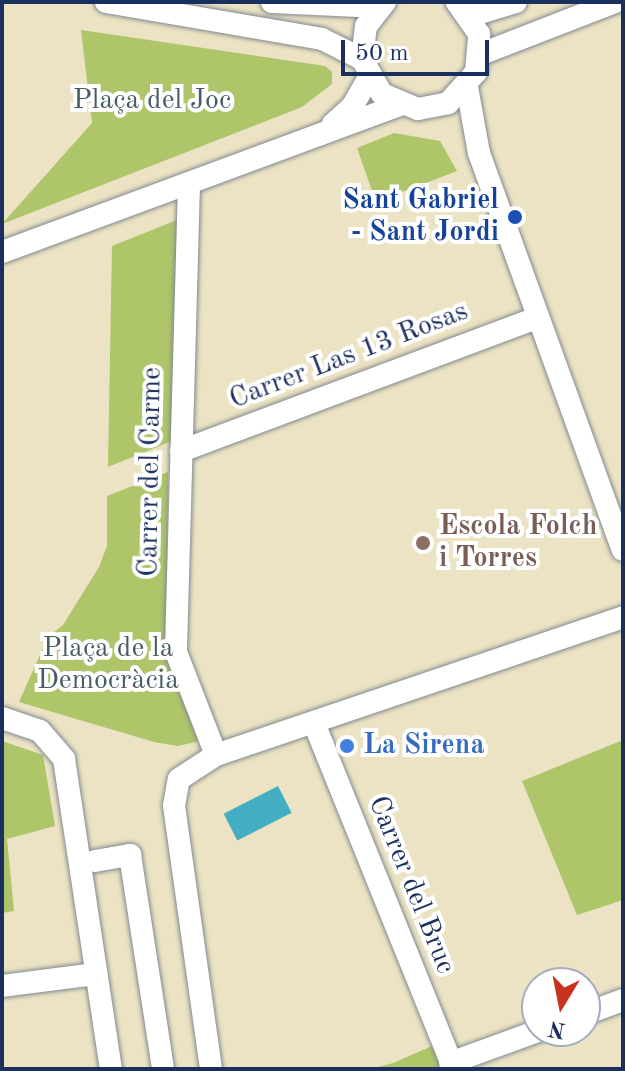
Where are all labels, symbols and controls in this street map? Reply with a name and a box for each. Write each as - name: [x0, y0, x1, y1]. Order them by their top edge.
- scale bar: [345, 24, 493, 74]
- text: 50 m: [355, 42, 409, 66]
- park label: Plaça del Joc: [73, 84, 231, 118]
- place label: Sant Gabriel - Sant Jordi: [342, 184, 499, 250]
- marker: Sant Gabriel - Sant Jordi: [506, 208, 524, 226]
- street label: Carrer Las 13 Rosas: [225, 295, 473, 417]
- street label: Carrer del Carme: [132, 367, 170, 577]
- place label: Escola Folch i Torres: [439, 510, 597, 576]
- marker: Escola Folch i Torres: [414, 534, 432, 552]
- park label: Plaça de la Democràcia: [37, 632, 179, 698]
- place label: La Sirena: [363, 729, 485, 763]
- marker: La Sirena: [338, 737, 356, 755]
- street label: Carrer del Bruc: [360, 791, 462, 979]
- north arrow: [521, 967, 601, 1047]
- text: N: [547, 1016, 567, 1041]

